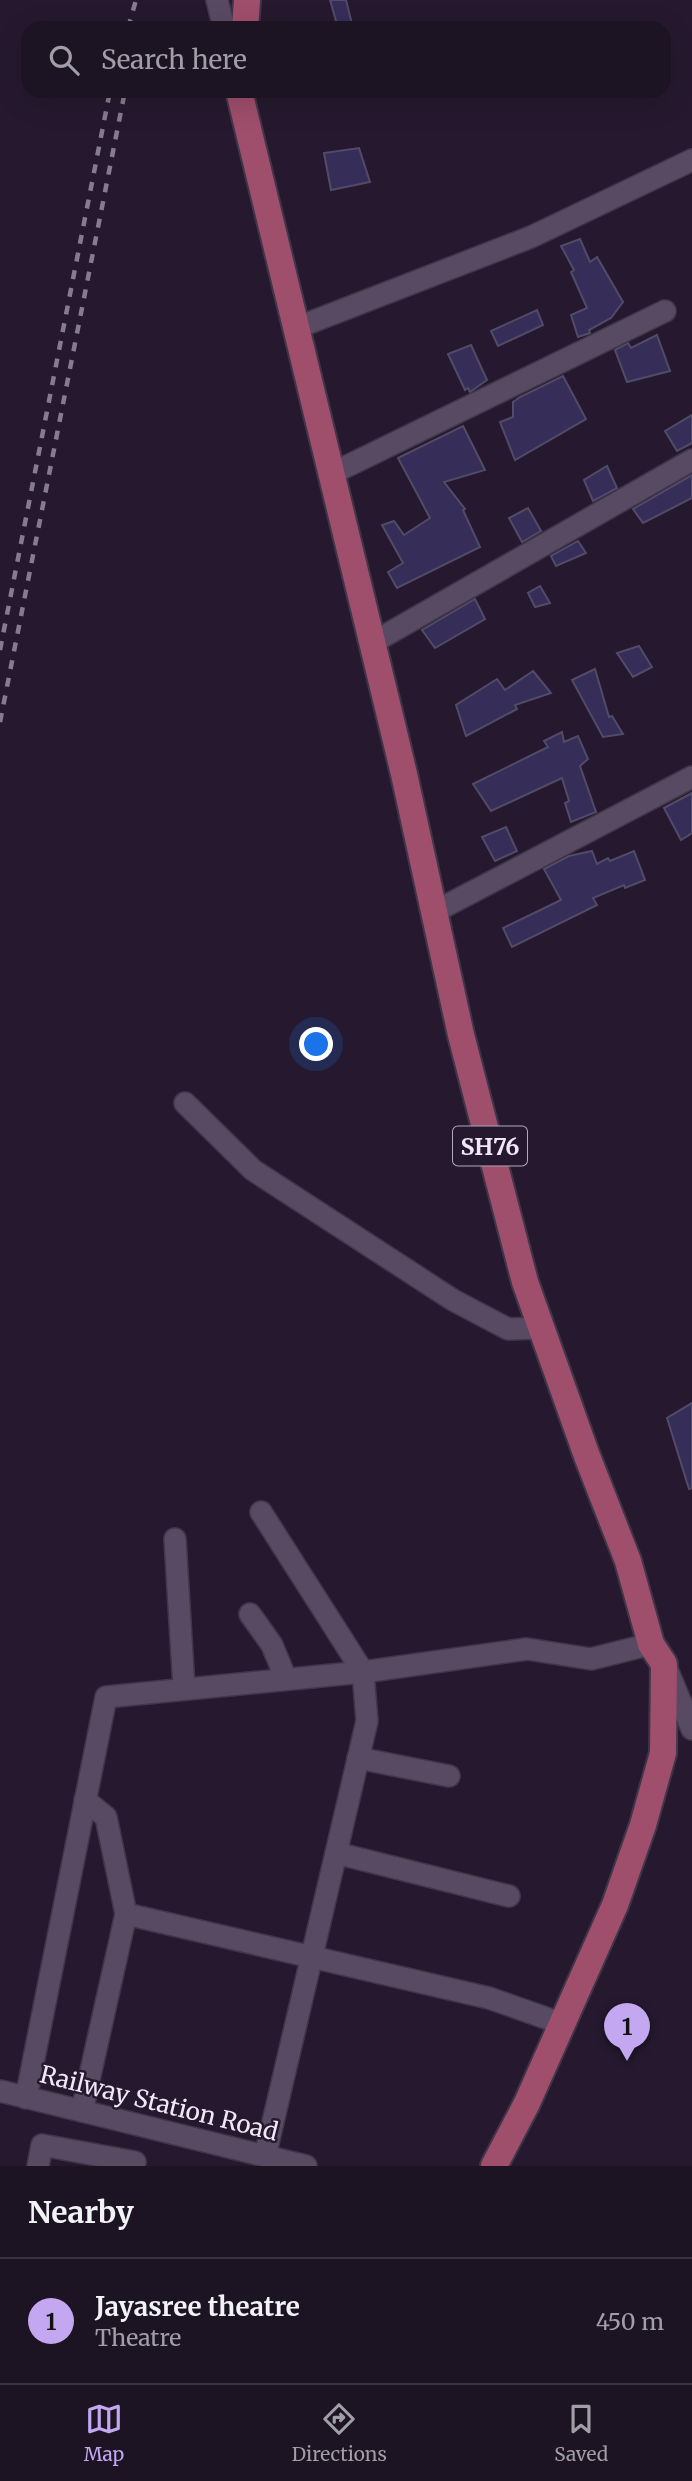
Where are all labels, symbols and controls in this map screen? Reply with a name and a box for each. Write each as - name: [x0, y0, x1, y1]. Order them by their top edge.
- search box: [21, 21, 671, 98]
- icon: search: [45, 41, 83, 79]
- text: Search here: [101, 43, 247, 76]
- your location: [299, 1027, 333, 1061]
- road number: SH76: [453, 1126, 527, 1166]
- pin: 1: [604, 2003, 650, 2061]
- street label: Railway Station Road: [37, 2058, 281, 2148]
- text: Nearby: [28, 2193, 134, 2231]
- text: Jayasree theatre: [95, 2290, 300, 2323]
- text: 1: [46, 2307, 56, 2336]
- text: 450 m: [596, 2307, 664, 2336]
- text: Theatre: [95, 2323, 181, 2352]
- tab: Map: [84, 2400, 124, 2466]
- tab: Directions: [292, 2400, 387, 2466]
- tab: Saved: [554, 2400, 608, 2466]

